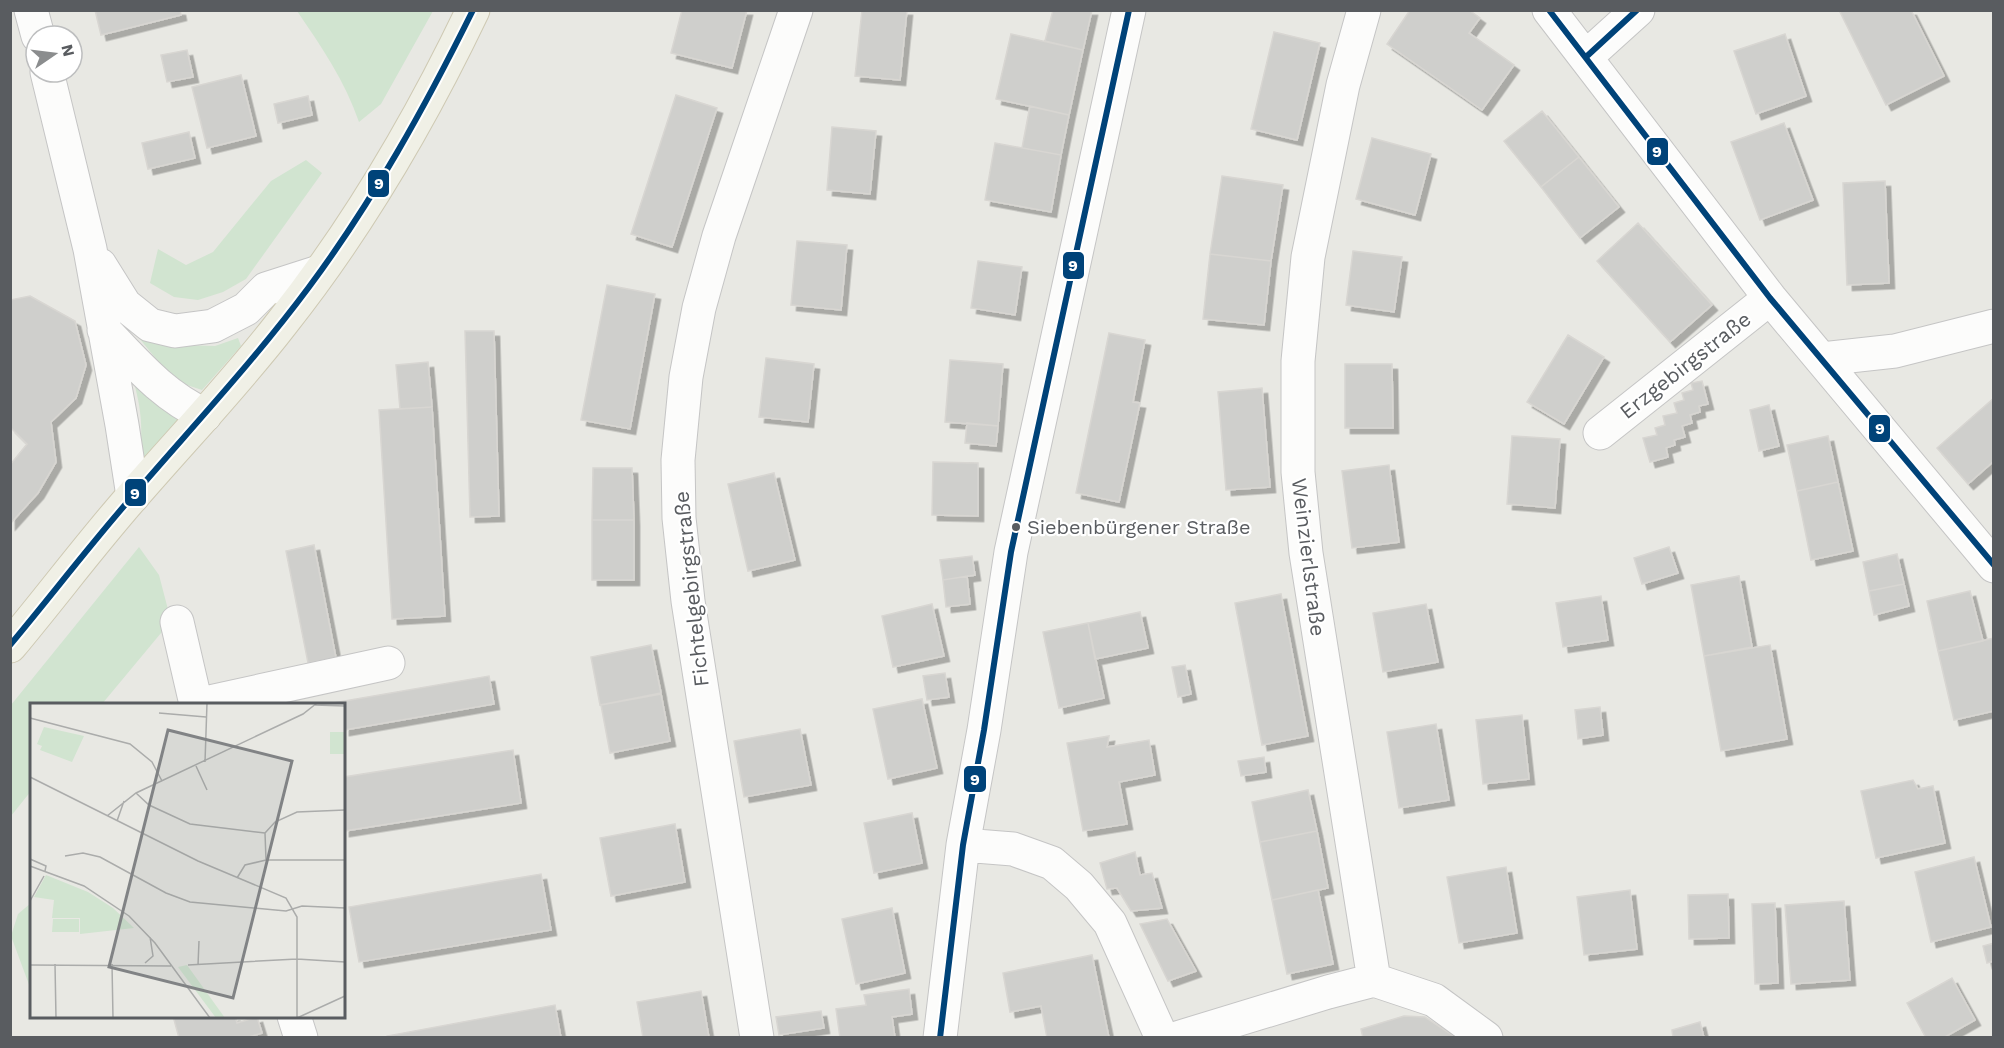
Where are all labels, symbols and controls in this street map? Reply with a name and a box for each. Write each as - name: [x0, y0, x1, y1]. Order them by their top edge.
- north arrow: [24, 24, 84, 84]
- text: N: [57, 42, 79, 59]
- line badge: 9: [1646, 137, 1669, 166]
- text: 9: [1652, 142, 1662, 161]
- line badge: 9: [367, 169, 390, 198]
- text: 9: [374, 174, 384, 193]
- line badge: 9: [1062, 251, 1085, 280]
- text: 9: [1068, 256, 1078, 275]
- street label: Erzgebirgstraße: [1614, 306, 1756, 424]
- line badge: 9: [1868, 414, 1891, 443]
- text: 9: [1875, 419, 1885, 438]
- street label: Weinzierlstraße: [1287, 476, 1331, 638]
- line badge: 9: [124, 478, 147, 507]
- text: 9: [130, 484, 140, 503]
- street label: Fichtelgebirgstraße: [668, 490, 714, 688]
- place label: Siebenbürgener Straße: [1027, 515, 1250, 539]
- marker: Siebenbürgener Straße: [1010, 521, 1022, 533]
- inset map: [30, 703, 345, 1018]
- line badge: 9: [963, 765, 987, 793]
- text: 9: [970, 770, 980, 789]

